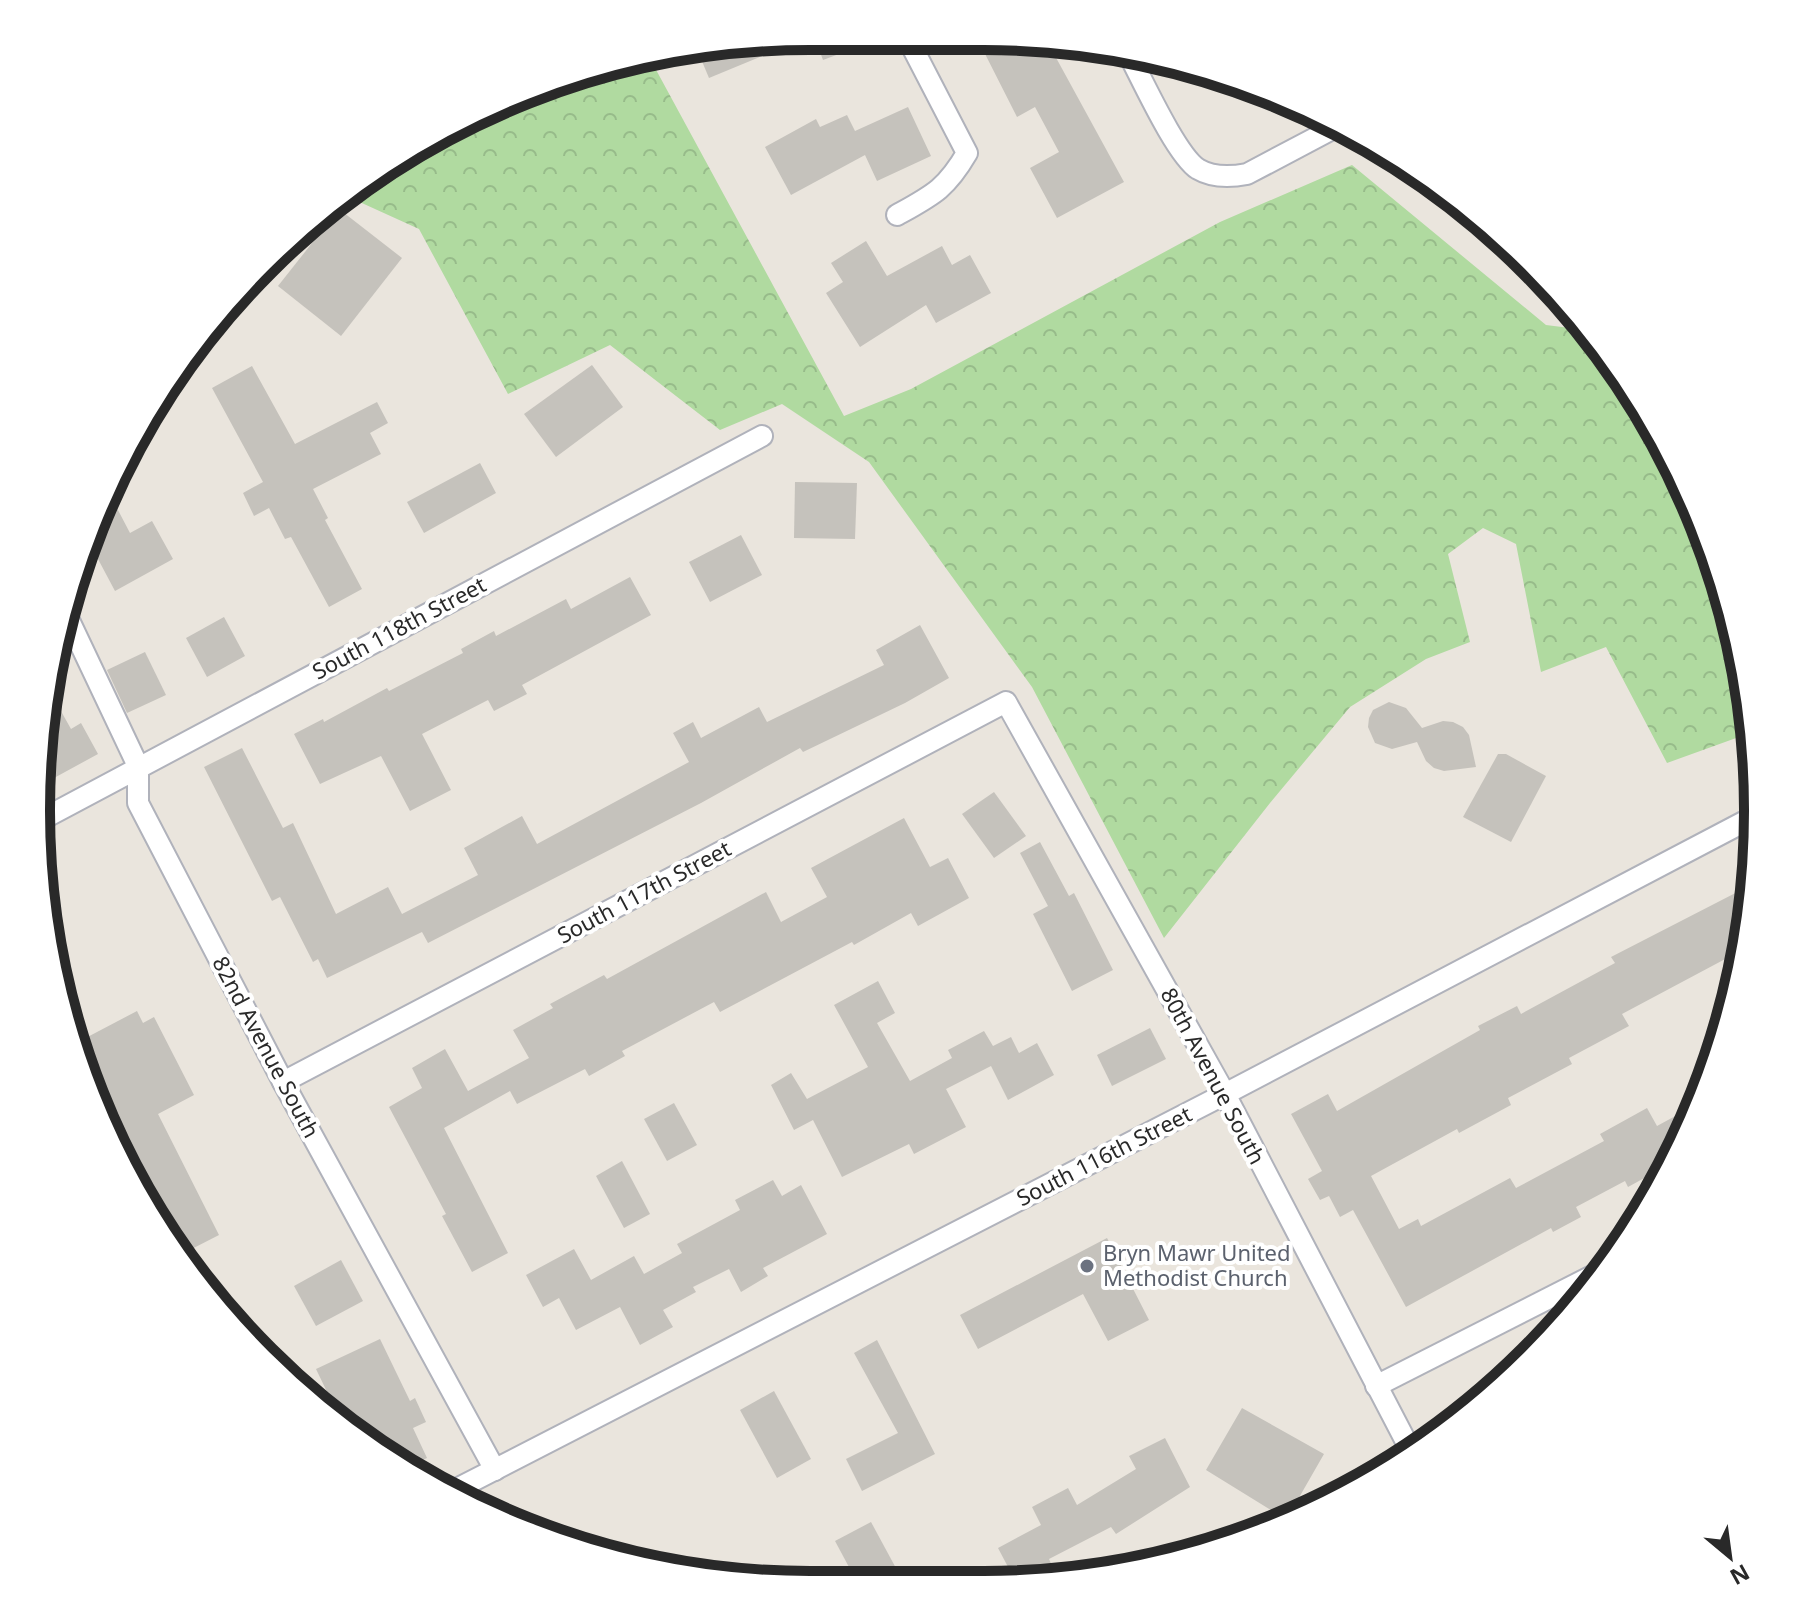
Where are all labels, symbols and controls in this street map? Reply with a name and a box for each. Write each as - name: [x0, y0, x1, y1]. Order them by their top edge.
- street label: South 118th Street: [306, 569, 491, 686]
- street label: South 117th Street: [551, 833, 736, 950]
- street label: 82nd Avenue South: [206, 951, 327, 1143]
- street label: 80th Avenue South: [1155, 982, 1273, 1169]
- street label: South 116th Street: [1011, 1098, 1196, 1212]
- place label: Bryn Mawr United Methodist Church: [1103, 1237, 1291, 1292]
- marker: Bryn Mawr United Methodist Church: [1078, 1257, 1096, 1275]
- north arrow: [1690, 1517, 1770, 1597]
- text: N: [1725, 1558, 1755, 1593]

